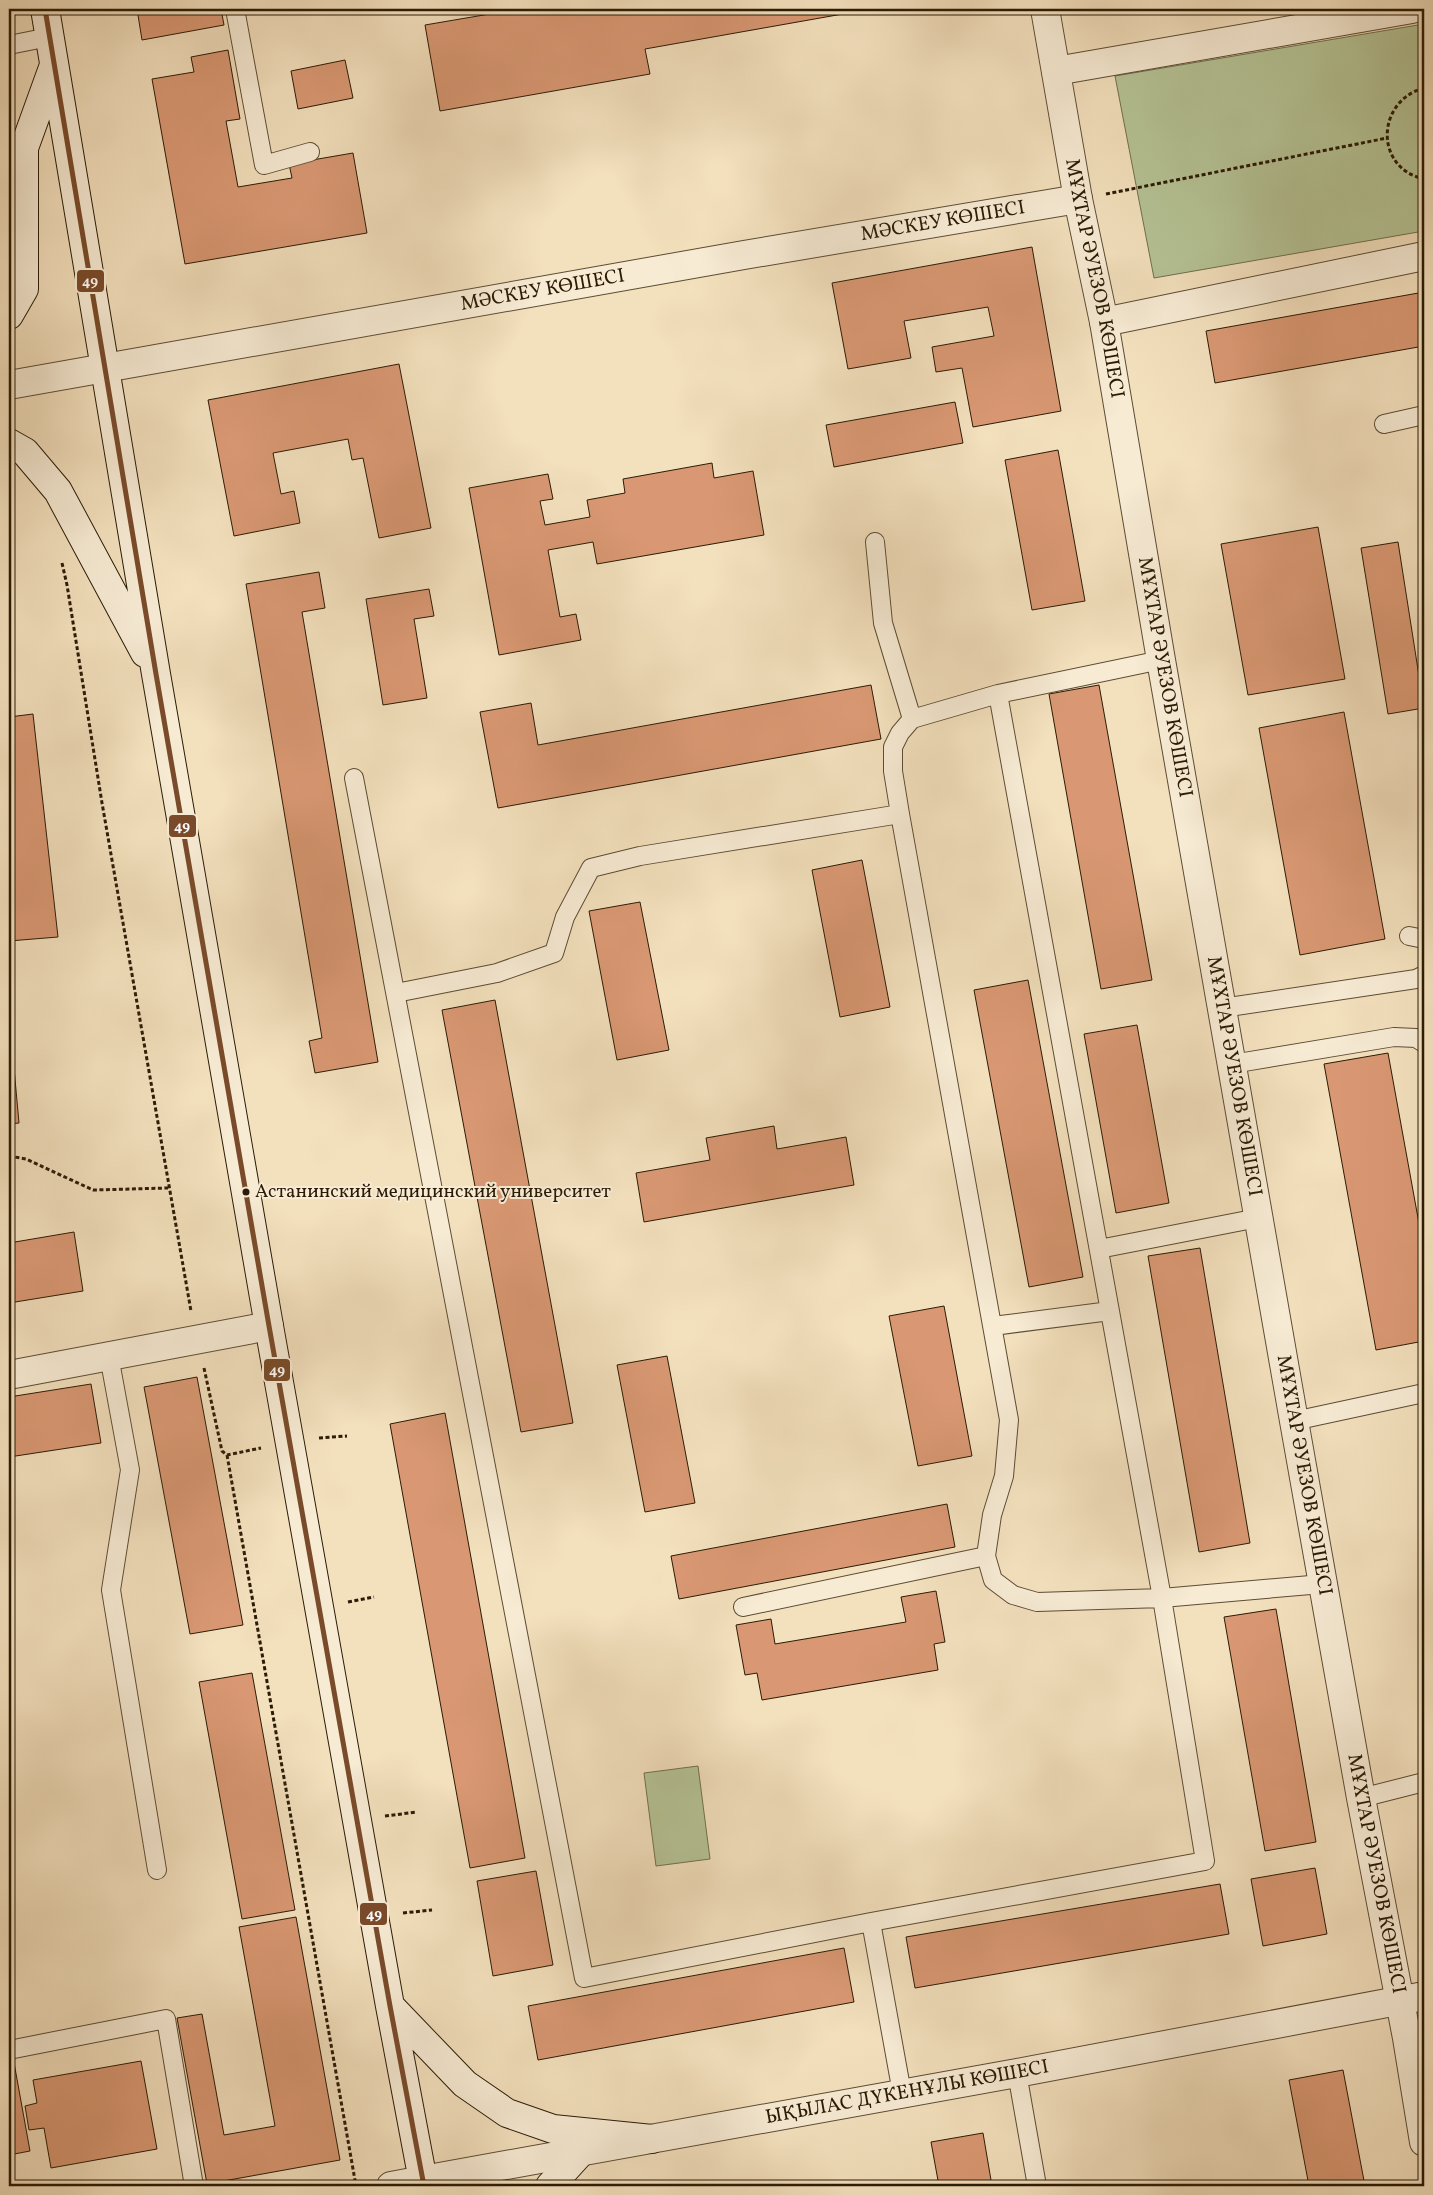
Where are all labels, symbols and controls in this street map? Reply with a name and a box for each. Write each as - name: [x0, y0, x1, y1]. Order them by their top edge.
- street label: МҰХТАР ӘУЕЗОВ КӨШЕСІ: [1057, 156, 1131, 401]
- street label: МӘСКЕУ КӨШЕСІ: [859, 194, 1027, 249]
- street label: МӘСКЕУ КӨШЕСІ: [458, 262, 627, 319]
- line badge: 49: [76, 269, 105, 293]
- text: 49: [82, 273, 98, 292]
- street label: МҰХТАР ӘУЕЗОВ КӨШЕСІ: [1130, 555, 1199, 800]
- line badge: 49: [168, 814, 197, 838]
- text: 49: [174, 818, 190, 837]
- street label: МҰХТАР ӘУЕЗОВ КӨШЕСІ: [1199, 954, 1269, 1199]
- place label: Астанинский медицинский университет: [255, 1179, 611, 1205]
- marker: Астанинский медицинский университет: [241, 1187, 251, 1197]
- street label: МҰХТАР ӘУЕЗОВ КӨШЕСІ: [1269, 1353, 1339, 1598]
- line badge: 49: [263, 1358, 291, 1382]
- text: 49: [269, 1362, 285, 1381]
- street label: МҰХТАР ӘУЕЗОВ КӨШЕСІ: [1339, 1752, 1412, 1996]
- line badge: 49: [359, 1902, 388, 1926]
- text: 49: [366, 1906, 382, 1925]
- street label: ЫҚЫЛАС ДҮКЕНҰЛЫ КӨШЕСІ: [763, 2053, 1051, 2132]

